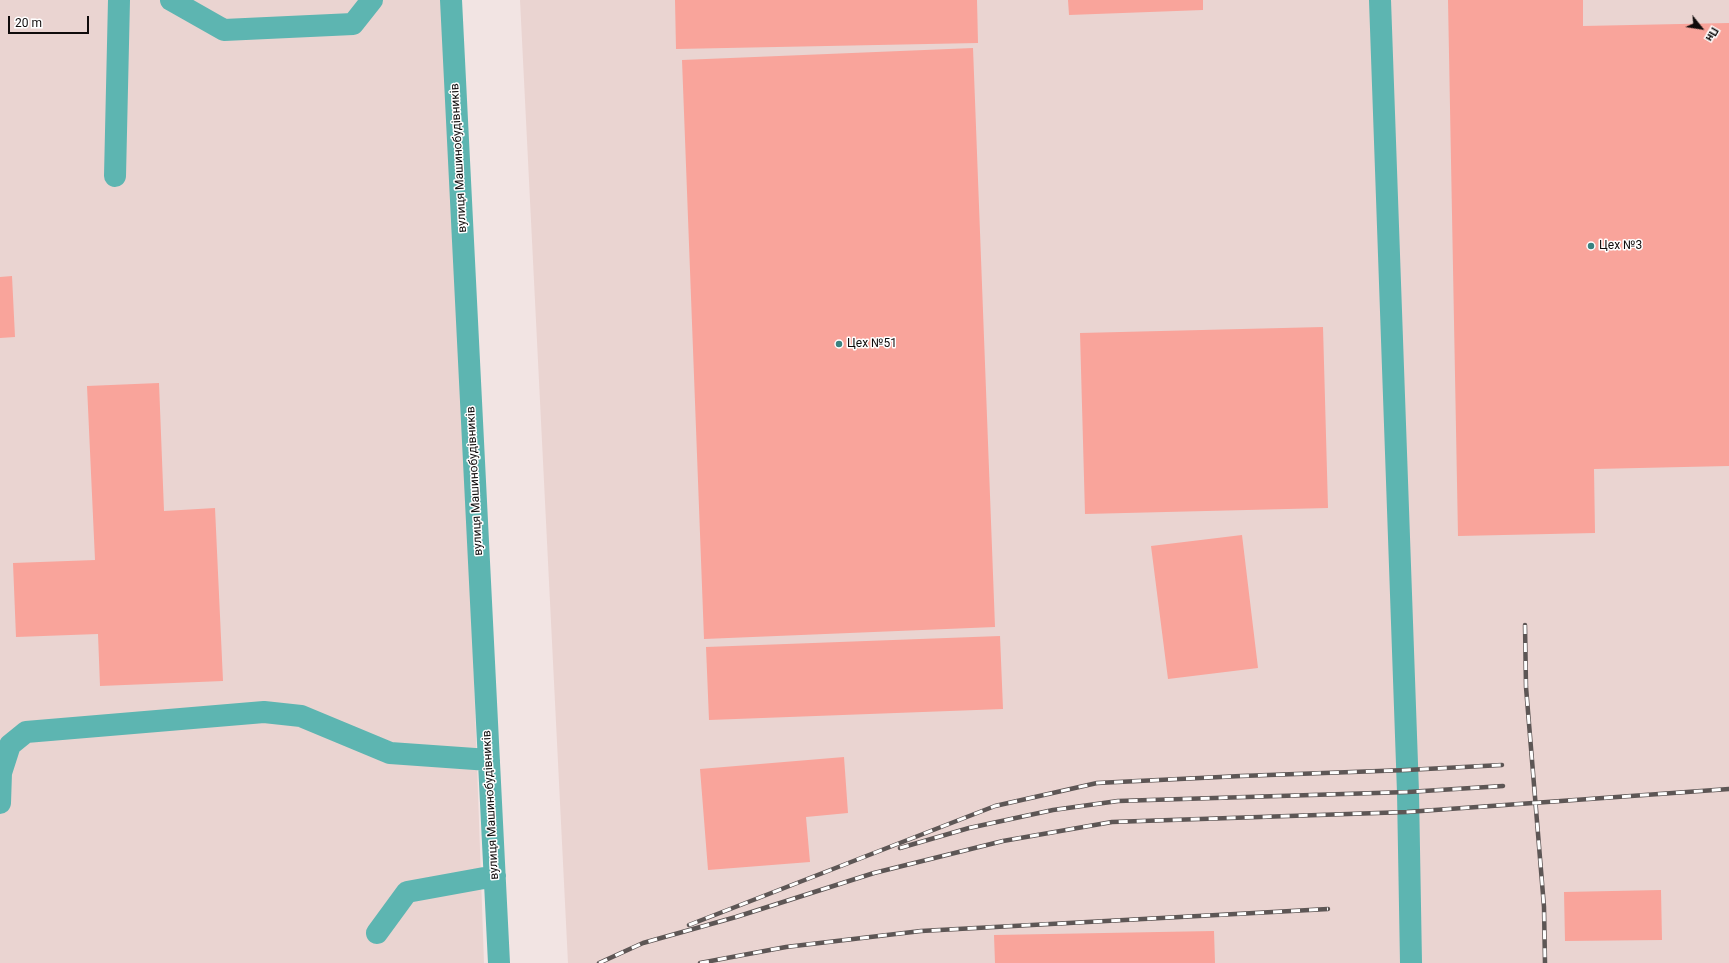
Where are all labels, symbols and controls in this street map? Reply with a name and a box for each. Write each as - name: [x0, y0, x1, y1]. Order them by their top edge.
- scale bar: [10, 8, 91, 34]
- north arrow: [1681, 8, 1721, 48]
- text: 20 m: [15, 16, 42, 30]
- text: Пн: [1703, 25, 1721, 44]
- street label: вулиця Машинобудівників: [448, 83, 470, 233]
- place label: Цех №3: [1599, 239, 1642, 253]
- marker: Цех №3: [1586, 241, 1596, 251]
- place label: Цех №51: [847, 337, 897, 351]
- marker: Цех №51: [834, 339, 844, 349]
- street label: вулиця Машинобудівників: [464, 406, 486, 556]
- street label: вулиця Машинобудівників: [480, 730, 502, 880]

